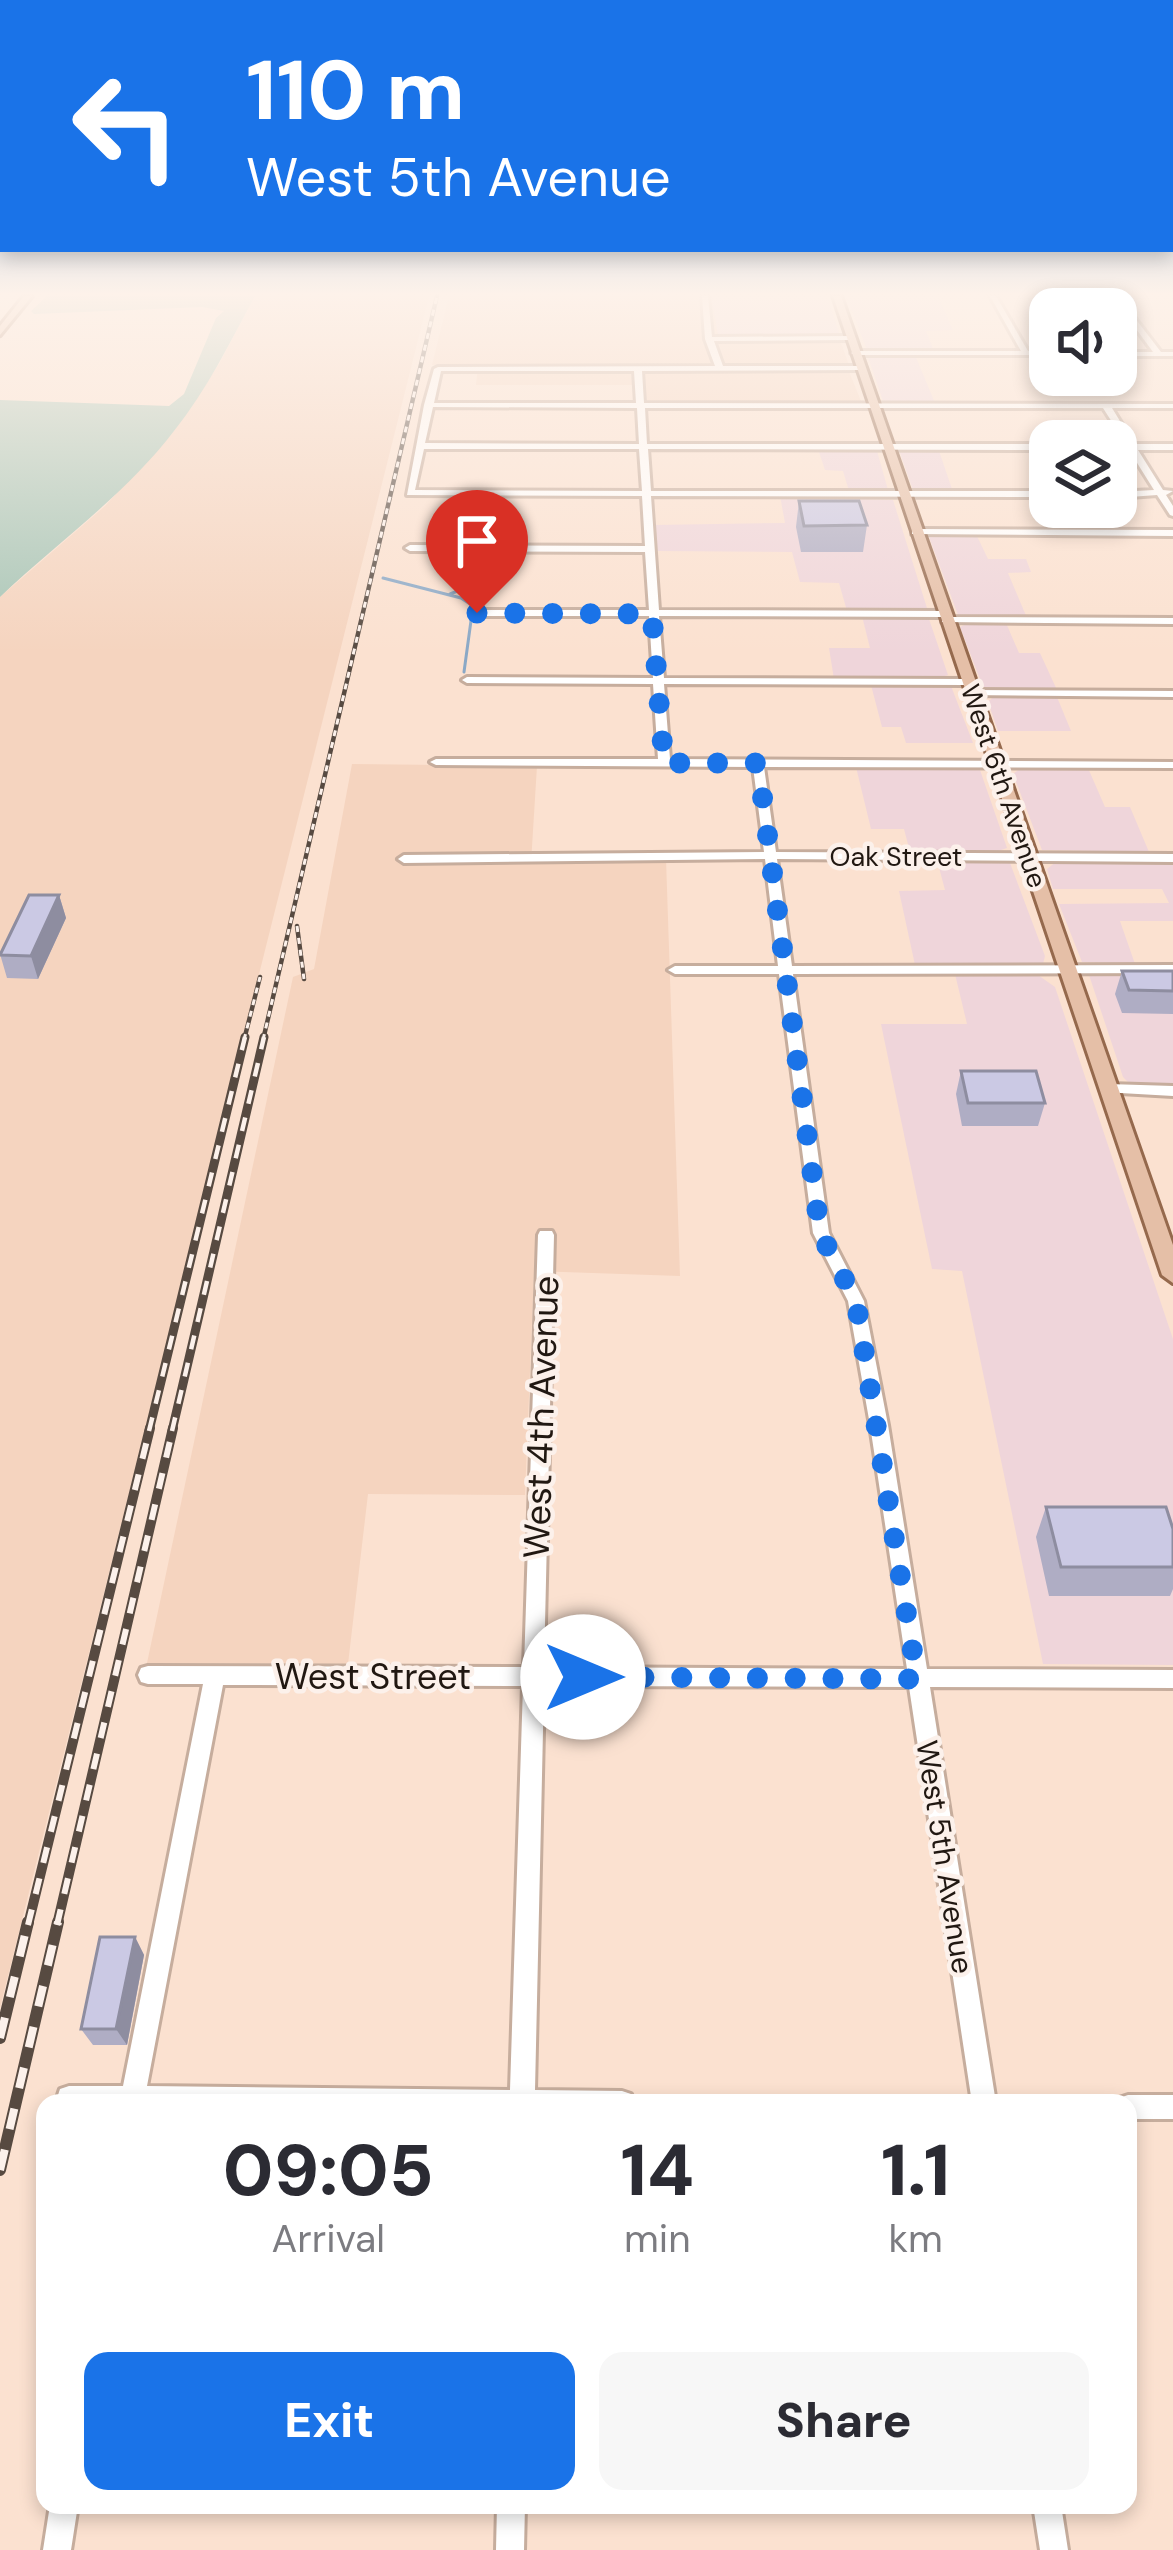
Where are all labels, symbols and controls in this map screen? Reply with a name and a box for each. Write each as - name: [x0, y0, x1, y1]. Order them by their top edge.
- text: 110 m: [246, 36, 465, 145]
- icon: left: [48, 48, 204, 204]
- text: West 5th Avenue: [246, 142, 671, 213]
- map controls: [1029, 288, 1137, 528]
- button: sound: [1029, 288, 1137, 396]
- button: layers: [1029, 420, 1137, 528]
- pin: [426, 490, 528, 613]
- icon: arrive: [444, 508, 510, 574]
- street label: West 6th Avenue: [953, 680, 1055, 892]
- street label: Oak Street: [830, 839, 962, 874]
- street label: West 4th Avenue: [513, 1275, 569, 1559]
- position arrow: [520, 1614, 646, 1740]
- street label: West Street: [275, 1653, 471, 1700]
- street label: West 5th Avenue: [907, 1737, 983, 1977]
- text: 09:05: [223, 2124, 434, 2217]
- text: 14: [620, 2124, 694, 2217]
- text: 1.1: [881, 2124, 950, 2217]
- text: Arrival: [271, 2213, 385, 2264]
- text: min: [624, 2213, 691, 2264]
- text: km: [888, 2213, 943, 2264]
- button: Exit: [84, 2352, 575, 2490]
- button: Share: [599, 2352, 1089, 2490]

